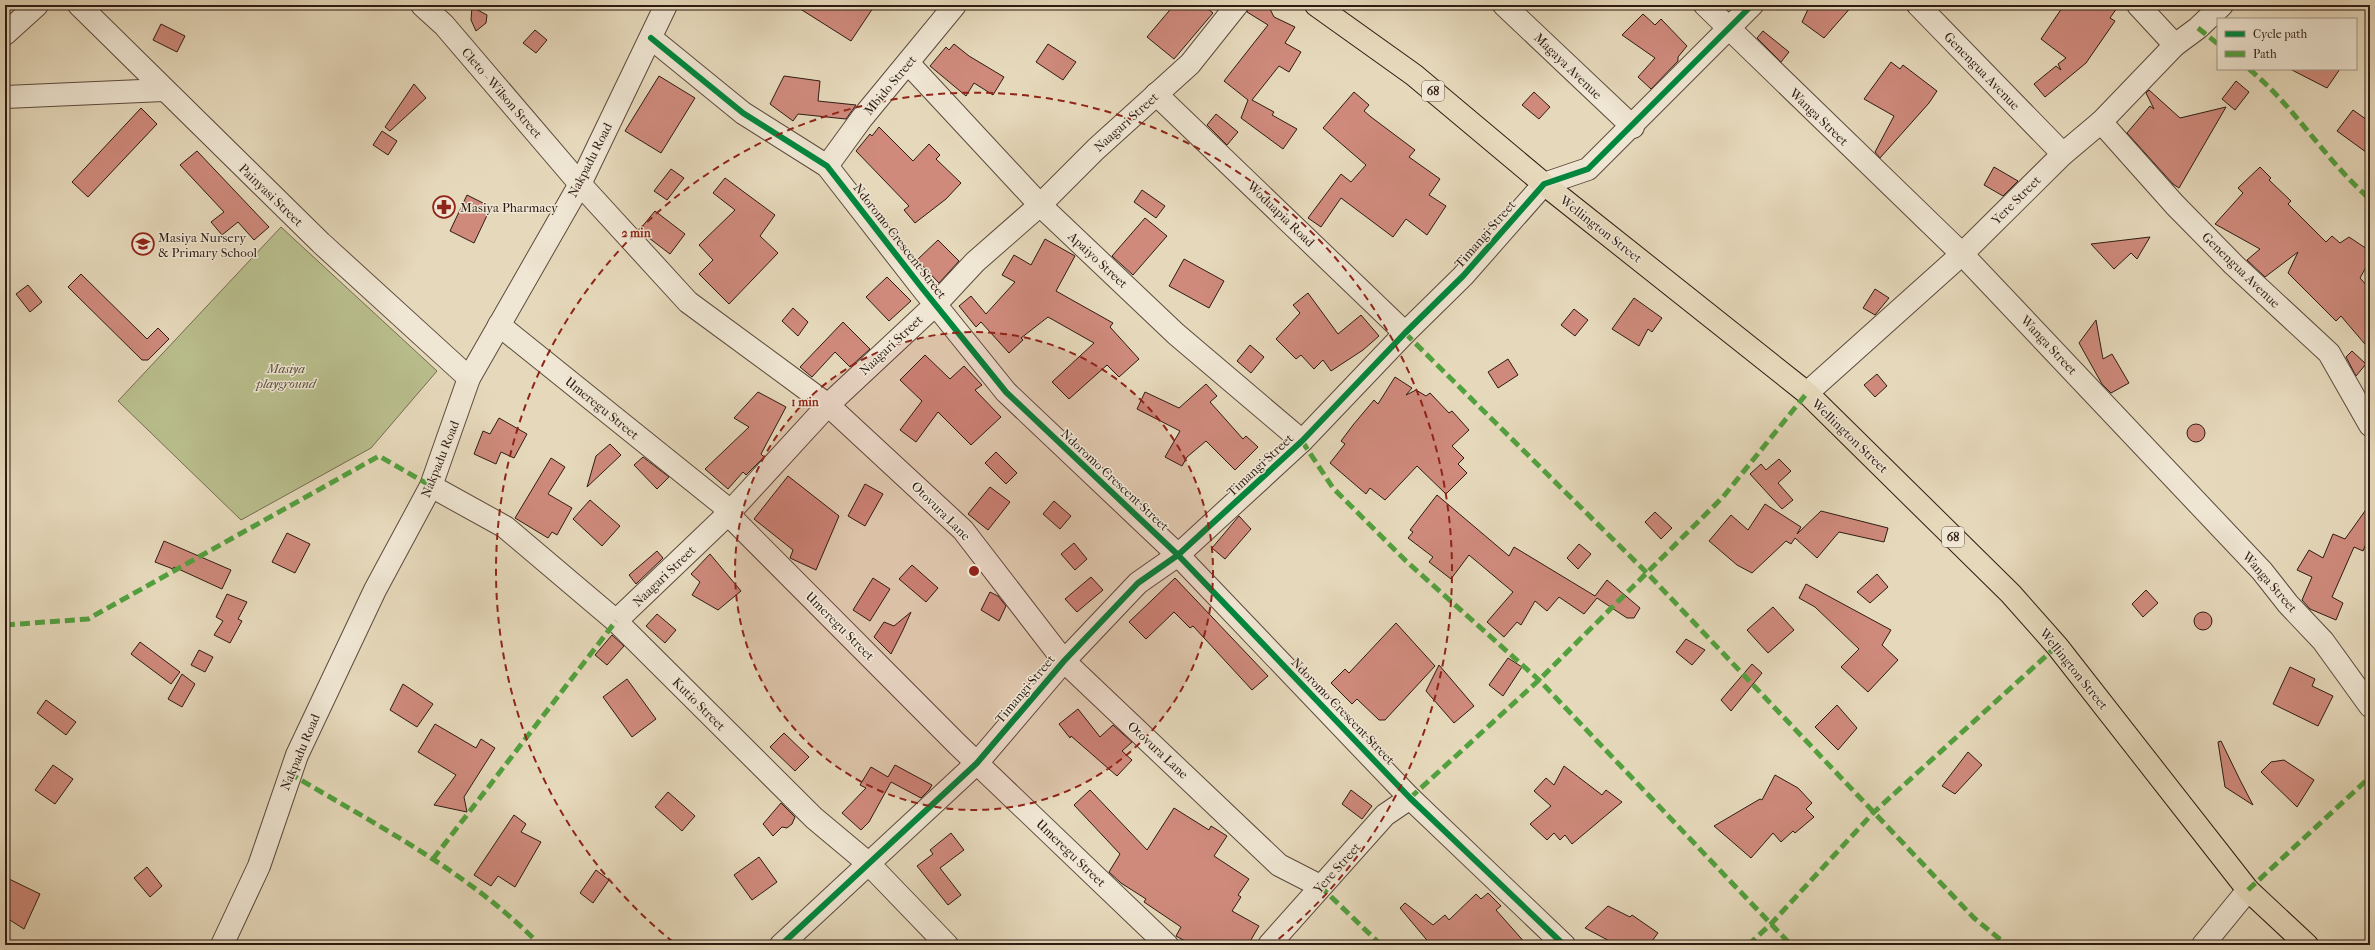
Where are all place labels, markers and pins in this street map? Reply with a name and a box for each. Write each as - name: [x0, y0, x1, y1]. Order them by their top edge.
- pharmacy icon: Masiya Pharmacy: [431, 194, 457, 220]
- place label: Masiya Pharmacy: [460, 200, 559, 215]
- place label: Masiya Nursery & Primary School: [158, 230, 257, 260]
- school or university icon: Masiya Nursery & Primary School: [130, 231, 156, 257]
- centre of rings: [967, 564, 981, 578]

